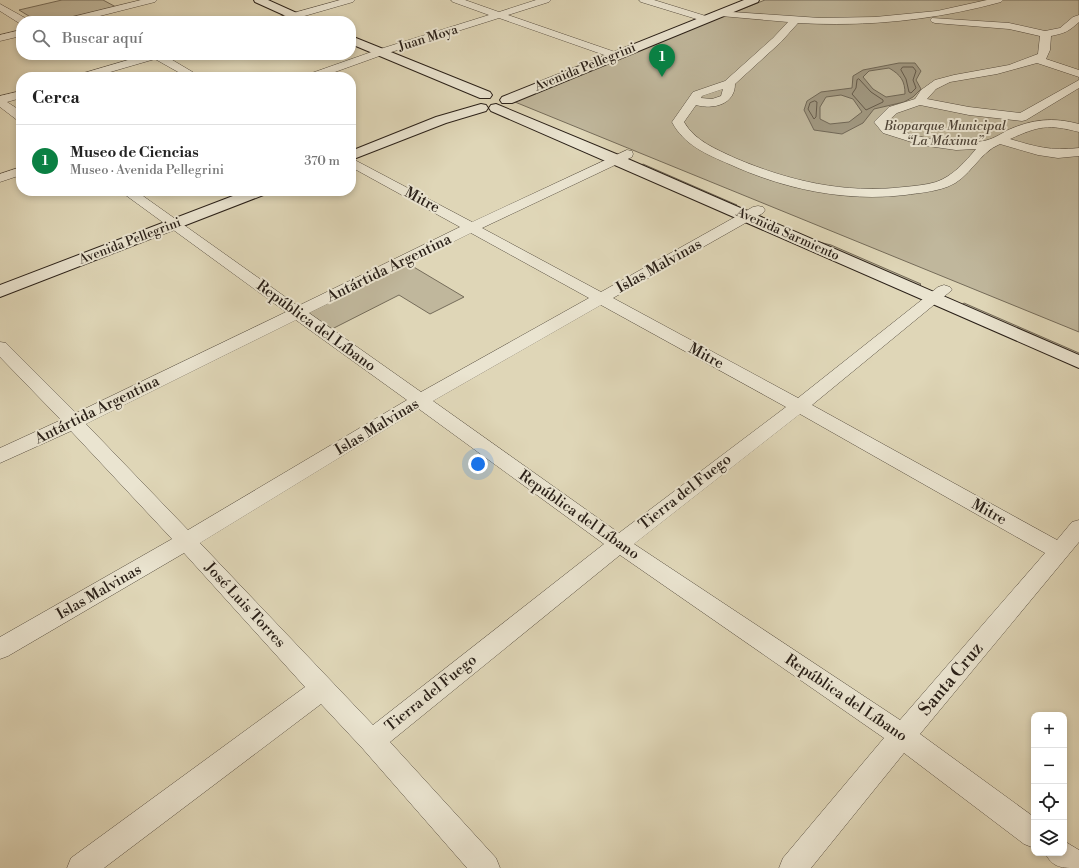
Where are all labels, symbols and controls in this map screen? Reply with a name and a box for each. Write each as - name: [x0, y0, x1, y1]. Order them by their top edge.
- search box: [16, 16, 356, 60]
- street label: Juan Moya: [395, 21, 460, 55]
- icon: search: [30, 27, 52, 49]
- text: Buscar aquí: [62, 29, 143, 48]
- street label: Avenida Pellegrini: [531, 39, 638, 95]
- pin: 1: [649, 44, 675, 77]
- text: Cerca: [32, 87, 80, 109]
- park label: Bioparque Municipal “La Máxima”: [883, 118, 1007, 149]
- text: Museo de Ciencias: [70, 143, 199, 162]
- text: 1: [42, 153, 48, 169]
- text: 370 m: [304, 153, 340, 169]
- text: Museo · Avenida Pellegrini: [70, 162, 224, 178]
- street label: Mitre: [401, 183, 443, 217]
- street label: Avenida Sarmiento: [733, 204, 842, 264]
- street label: Avenida Pellegrini: [76, 214, 183, 268]
- street label: Antártida Argentina: [323, 229, 455, 307]
- street label: Islas Malvinas: [613, 235, 705, 297]
- street label: República del Líbano: [252, 276, 380, 376]
- street label: Mitre: [685, 339, 727, 373]
- street label: Antártida Argentina: [31, 371, 163, 449]
- street label: Islas Malvinas: [331, 394, 423, 460]
- street label: Tierra del Fuego: [635, 450, 735, 534]
- your location: [468, 454, 488, 474]
- street label: República del Líbano: [515, 466, 643, 564]
- street label: Mitre: [968, 495, 1010, 529]
- street label: José Luis Torres: [200, 558, 289, 652]
- street label: Islas Malvinas: [53, 560, 145, 624]
- street label: Santa Cruz: [914, 637, 988, 721]
- street label: Tierra del Fuego: [381, 650, 481, 736]
- street label: República del Líbano: [781, 650, 911, 746]
- map controls: [1031, 712, 1067, 856]
- button: +: [1031, 712, 1067, 748]
- button: −: [1031, 748, 1067, 784]
- button: locate: [1031, 784, 1067, 820]
- button: layers: [1031, 820, 1067, 856]

